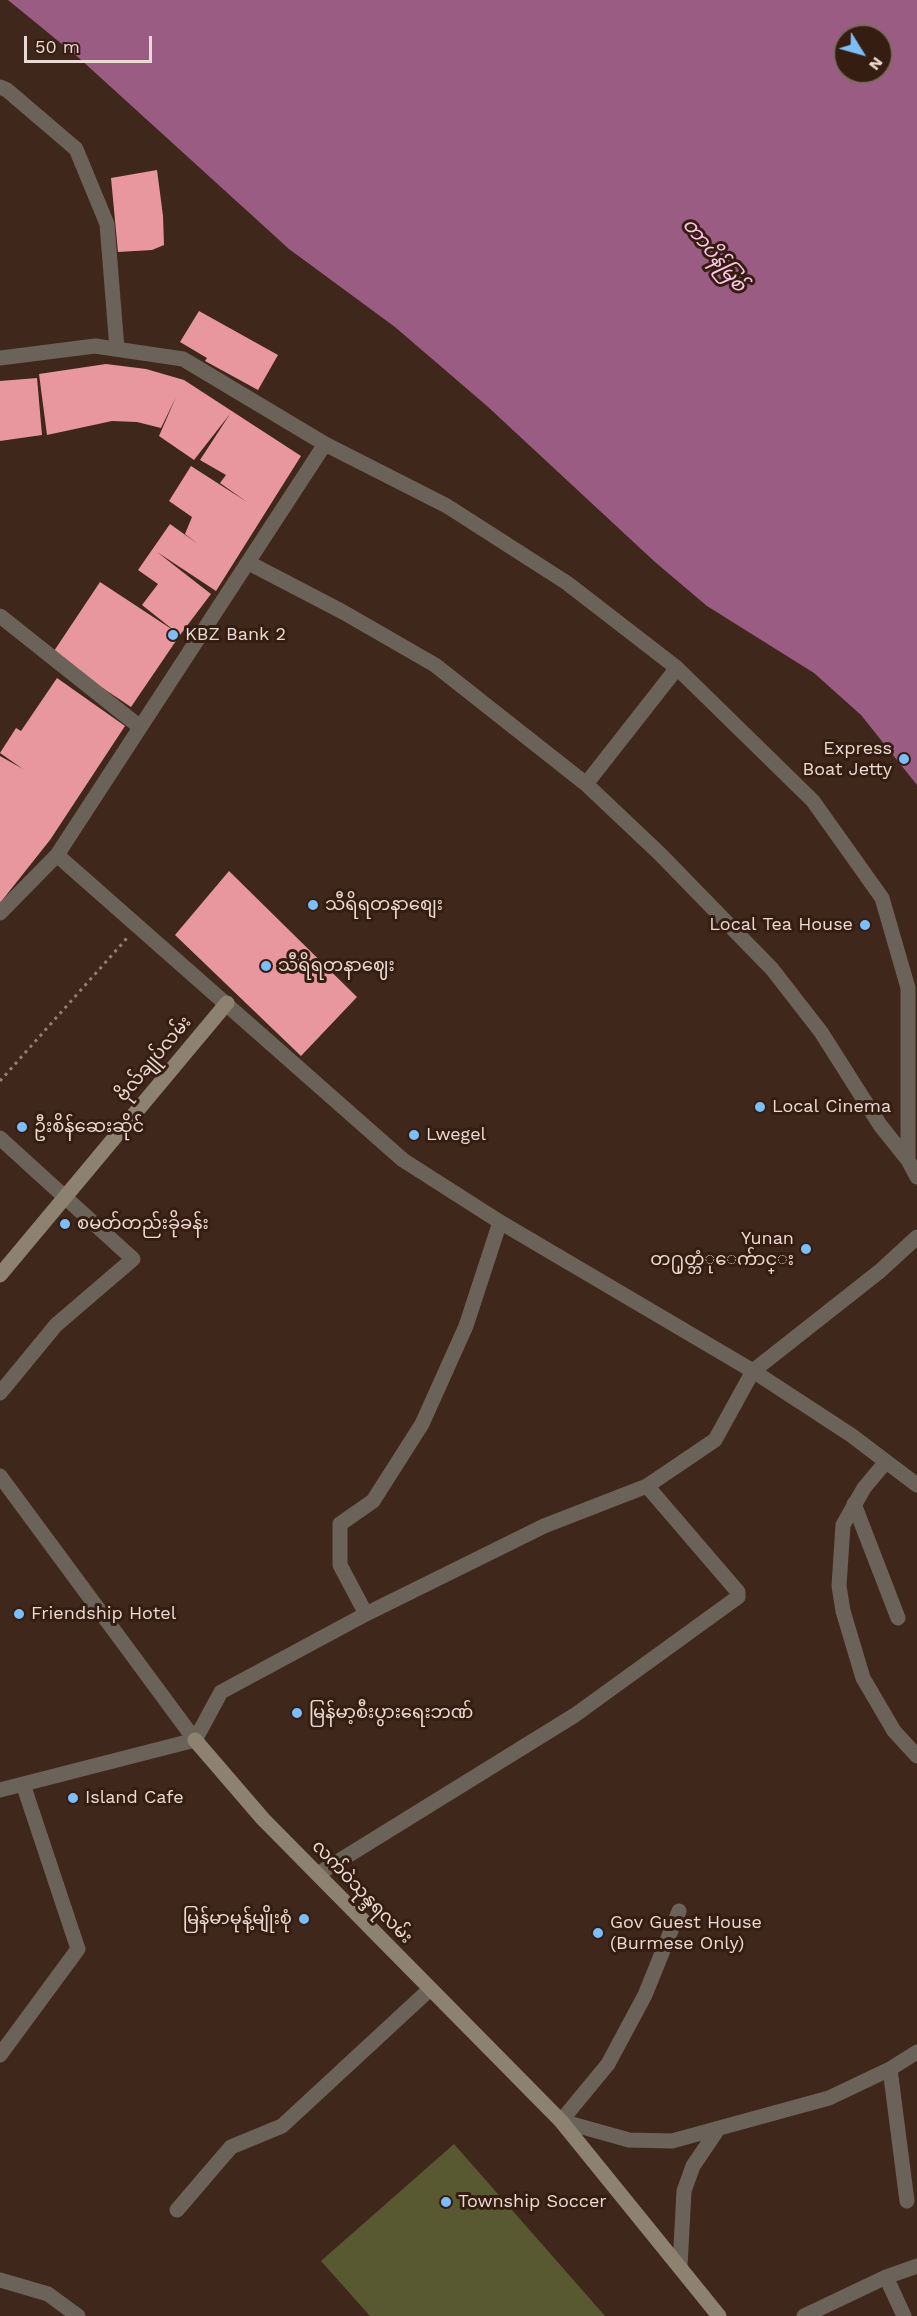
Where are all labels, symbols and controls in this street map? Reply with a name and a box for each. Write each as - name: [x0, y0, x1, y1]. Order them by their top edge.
- scale bar: [27, 24, 154, 62]
- north arrow: [833, 24, 893, 84]
- text: 50 m: [35, 36, 80, 57]
- text: N: [865, 53, 887, 74]
- water label: တာပိန်မြစ်: [677, 213, 751, 297]
- place label: KBZ Bank 2: [185, 624, 286, 646]
- marker: KBZ Bank 2: [166, 628, 180, 642]
- place label: Express Boat Jetty: [803, 738, 892, 780]
- marker: Express Boat Jetty: [897, 752, 911, 766]
- place label: သီရိရတနာစျေး: [325, 894, 443, 916]
- marker: သီရိရတနာစျေး: [306, 898, 320, 912]
- place label: Local Tea House: [709, 914, 853, 936]
- marker: Local Tea House: [858, 918, 872, 932]
- place label: သီရိရတနာဈေး: [278, 955, 395, 977]
- marker: သီရိရတနာဈေး: [259, 959, 273, 973]
- street label: ဗိုလ်ချုပ်လမ်း: [112, 1012, 196, 1106]
- place label: Local Cinema: [772, 1096, 891, 1118]
- marker: Local Cinema: [753, 1100, 767, 1114]
- place label: ဦးစိန်ဆေးဆိုင်: [34, 1116, 144, 1138]
- marker: ဦးစိန်ဆေးဆိုင်: [15, 1120, 29, 1134]
- place label: Lwegel: [426, 1124, 486, 1146]
- marker: Lwegel: [407, 1128, 421, 1142]
- place label: စမတ်တည်းခိုခန်း: [77, 1213, 209, 1235]
- marker: စမတ်တည်းခိုခန်း: [58, 1217, 72, 1231]
- place label: Yunan တ႐ုတ္ဘံုေက်ာင္း: [650, 1228, 794, 1270]
- marker: Yunan တ႐ုတ္ဘံုေက်ာင္း: [799, 1242, 813, 1256]
- place label: Friendship Hotel: [31, 1603, 176, 1625]
- marker: Friendship Hotel: [12, 1607, 26, 1621]
- place label: မြန်မာ့စီးပွားရေးဘဏ်: [309, 1702, 473, 1724]
- marker: မြန်မာ့စီးပွားရေးဘဏ်: [290, 1706, 304, 1720]
- place label: Island Cafe: [85, 1787, 184, 1809]
- marker: Island Cafe: [66, 1791, 80, 1805]
- street label: လက်ဝဲသုန္ဒရလမ်း: [307, 1836, 417, 1948]
- place label: မြန်မာမုန့်မျိုးစုံ: [183, 1908, 292, 1930]
- marker: မြန်မာမုန့်မျိုးစုံ: [297, 1912, 311, 1926]
- place label: Gov Guest House (Burmese Only): [610, 1912, 762, 1954]
- marker: Gov Guest House (Burmese Only): [591, 1926, 605, 1940]
- place label: Township Soccer: [458, 2191, 607, 2213]
- marker: Township Soccer: [439, 2195, 453, 2209]

